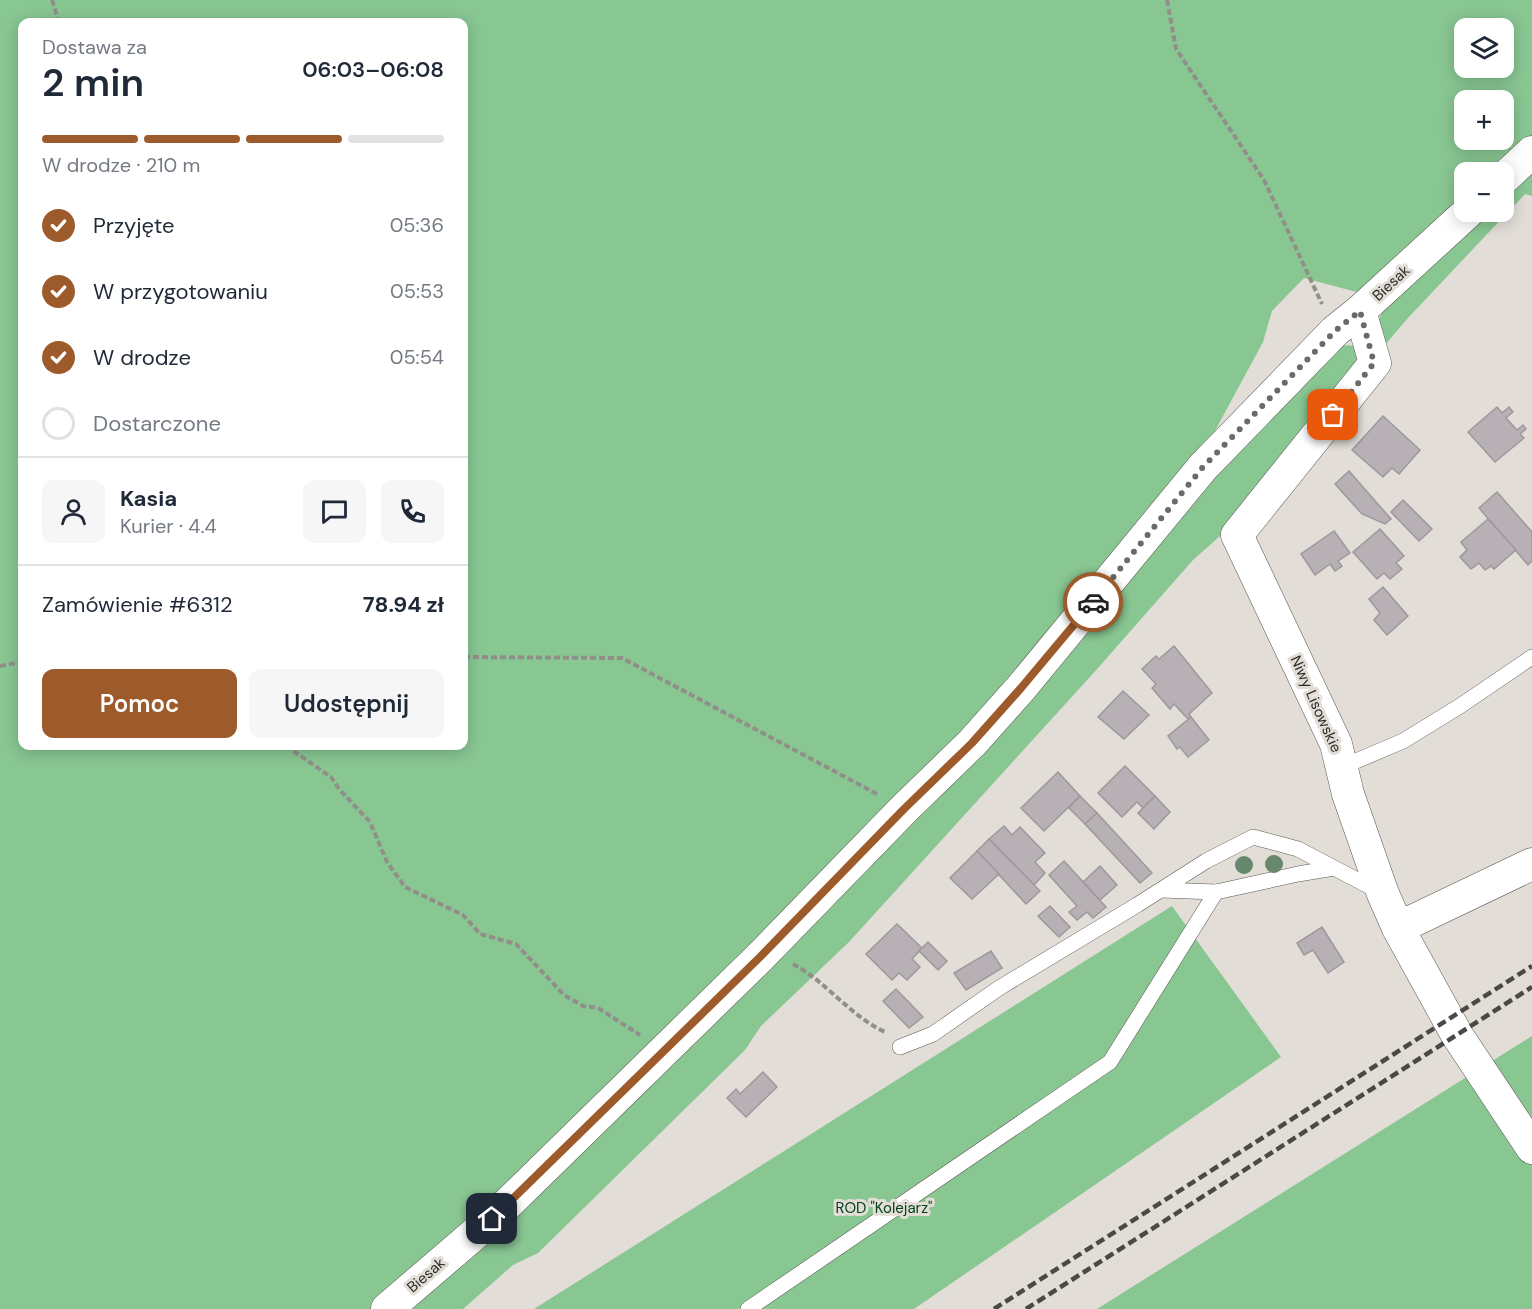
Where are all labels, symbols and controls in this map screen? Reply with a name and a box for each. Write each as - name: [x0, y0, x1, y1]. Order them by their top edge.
- map controls: [1454, 18, 1514, 222]
- button: layers: [1454, 18, 1514, 78]
- text: Dostawa za: [42, 34, 147, 60]
- text: 06:03–06:08: [302, 55, 444, 84]
- text: 2 min: [42, 57, 144, 108]
- button: +: [1454, 90, 1514, 150]
- text: W drodze · 210 m: [42, 152, 200, 178]
- button: −: [1454, 162, 1514, 222]
- icon: check: [42, 209, 75, 242]
- text: Przyjęte: [93, 211, 175, 240]
- text: 05:36: [390, 212, 444, 238]
- street label: Biesak: [1368, 260, 1414, 305]
- icon: check: [42, 275, 75, 308]
- text: W przygotowaniu: [93, 277, 268, 306]
- text: 05:53: [390, 278, 444, 304]
- icon: check: [42, 341, 75, 374]
- text: W drodze: [93, 343, 191, 372]
- text: 05:54: [390, 344, 444, 370]
- pin: [1307, 389, 1358, 440]
- icon: bag: [1316, 398, 1349, 431]
- text: Dostarczone: [93, 409, 221, 438]
- button: person: [42, 480, 105, 543]
- button: chat: [303, 480, 366, 543]
- button: phone: [381, 480, 444, 543]
- text: Kasia: [120, 484, 177, 513]
- text: Kurier · 4.4: [120, 513, 217, 539]
- courier: [1063, 572, 1123, 632]
- icon: car: [1077, 586, 1110, 619]
- text: Zamówienie #6312: [42, 590, 233, 619]
- text: 78.94 zł: [363, 590, 444, 619]
- street label: Niwy Lisowskie: [1286, 652, 1346, 756]
- button: Pomoc: [42, 669, 237, 738]
- button: Udostępnij: [249, 669, 444, 738]
- pin: [466, 1193, 517, 1244]
- park label: ROD "Kolejarz": [836, 1198, 932, 1218]
- icon: home: [475, 1202, 508, 1235]
- street label: Biesak: [403, 1253, 450, 1297]

